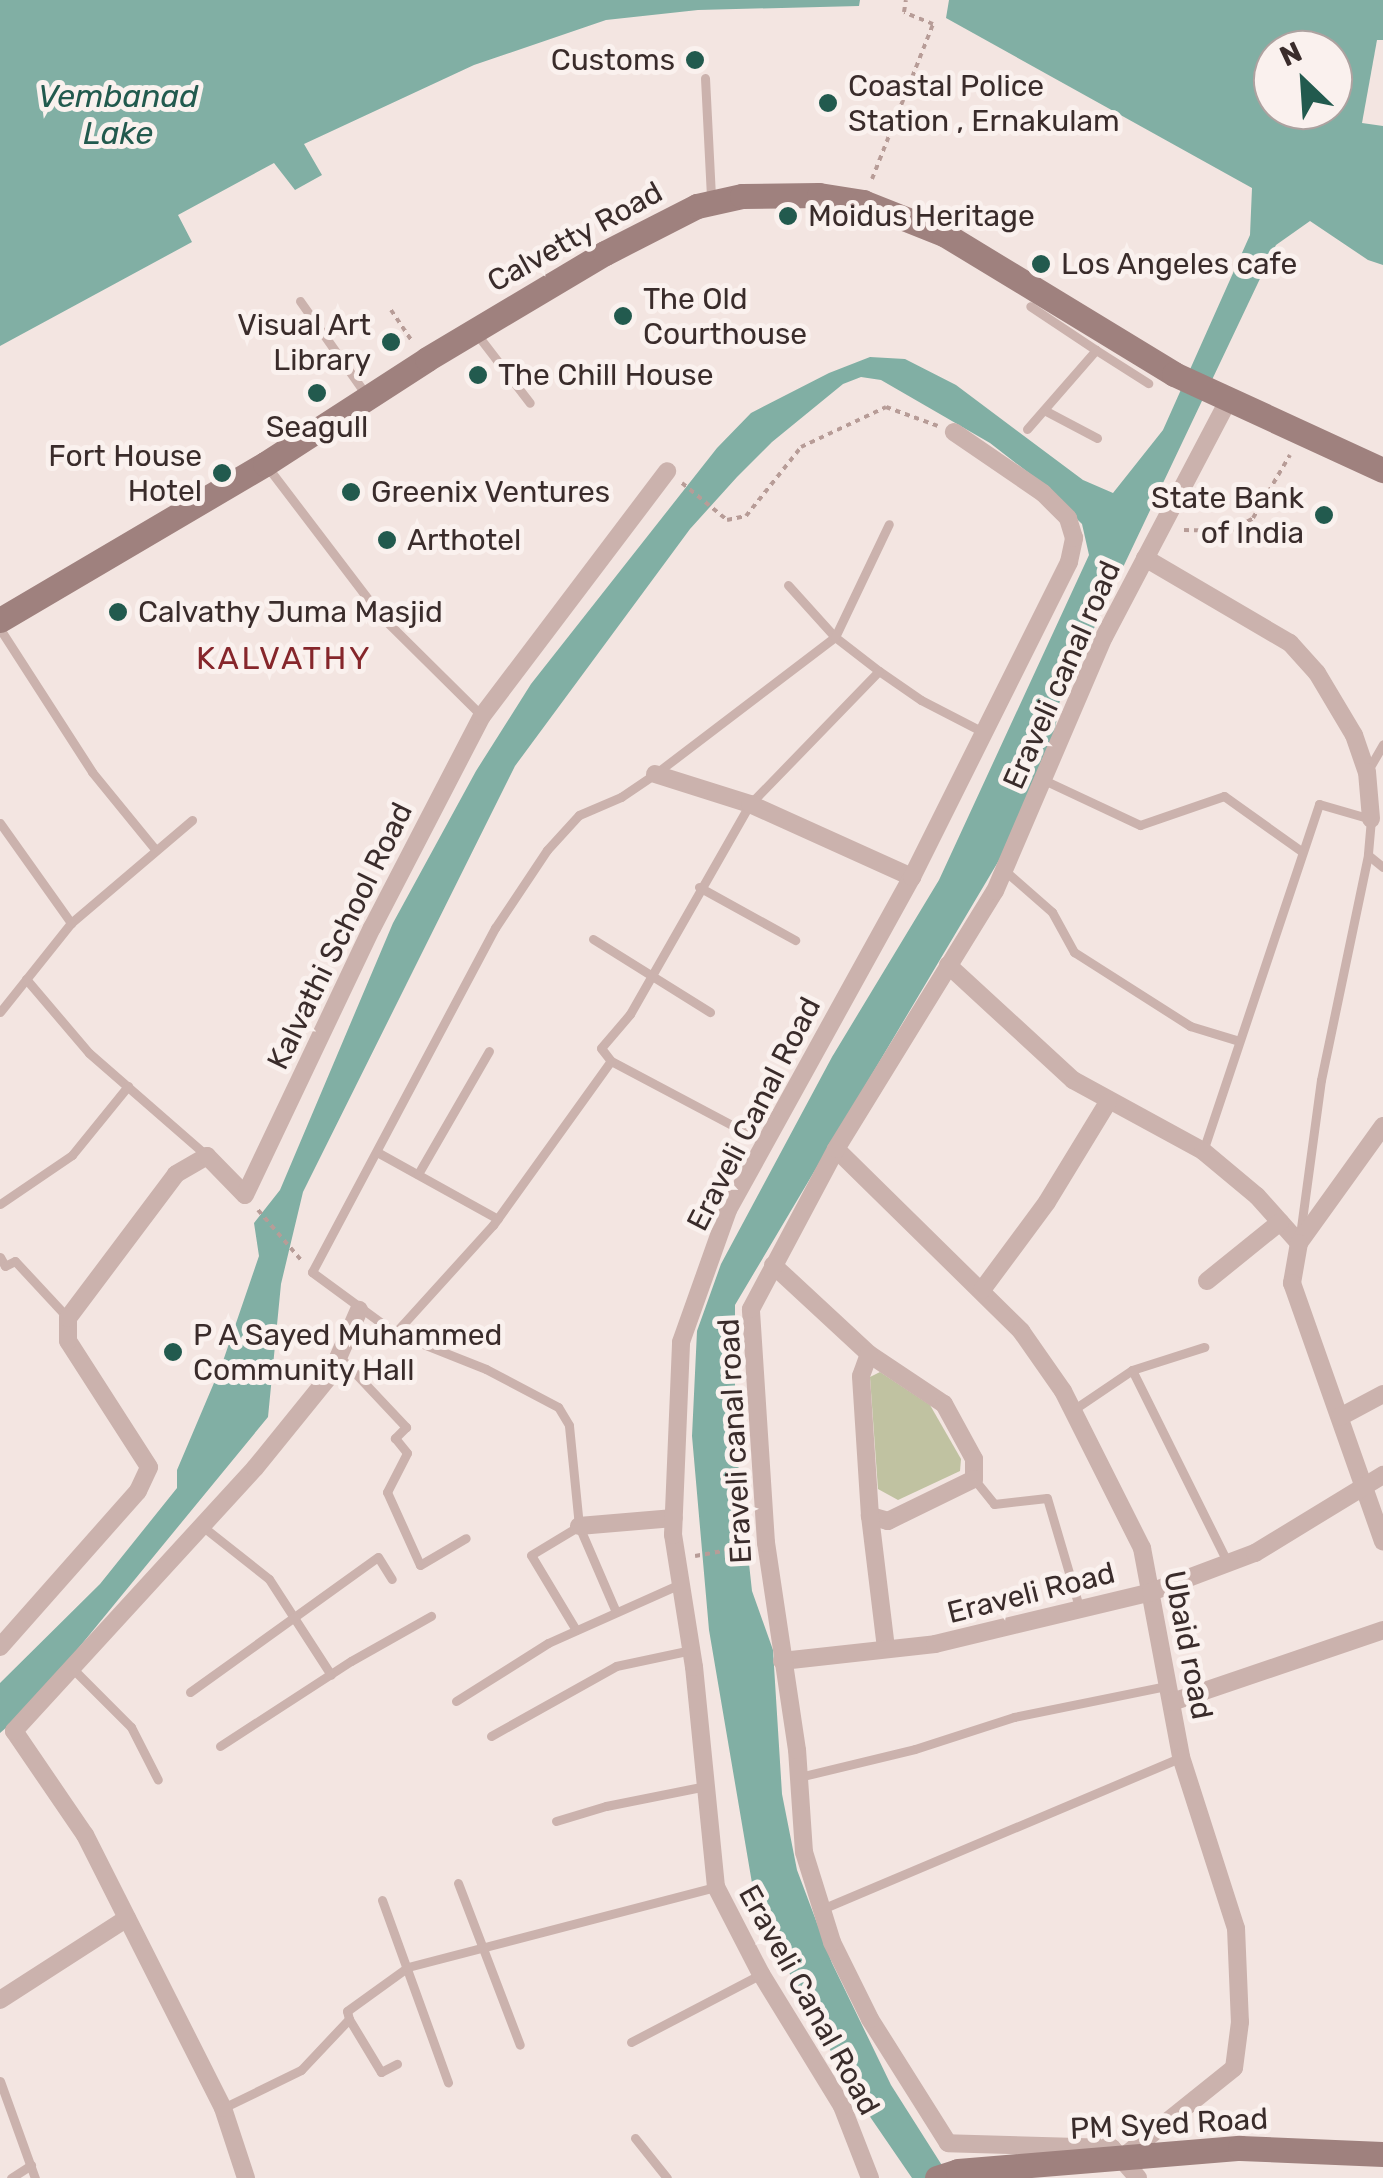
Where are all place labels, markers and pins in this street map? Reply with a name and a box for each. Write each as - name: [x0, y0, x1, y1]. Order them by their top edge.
- place label: Customs: [551, 42, 675, 78]
- marker: Customs: [684, 49, 706, 71]
- place label: Coastal Police Station , Ernakulam: [848, 68, 1120, 138]
- marker: Coastal Police Station , Ernakulam: [817, 92, 839, 114]
- place label: Moidus Heritage: [808, 198, 1035, 234]
- marker: Moidus Heritage: [777, 205, 799, 227]
- place label: Los Angeles cafe: [1061, 246, 1298, 282]
- marker: Los Angeles cafe: [1030, 253, 1052, 275]
- place label: The Old Courthouse: [643, 281, 807, 352]
- marker: The Old Courthouse: [612, 305, 634, 327]
- place label: Visual Art Library: [236, 307, 371, 378]
- marker: Visual Art Library: [380, 331, 402, 353]
- place label: The Chill House: [498, 357, 713, 393]
- marker: The Chill House: [467, 364, 489, 386]
- marker: Seagull: [306, 382, 328, 404]
- place label: Seagull: [266, 409, 368, 445]
- place label: Fort House Hotel: [48, 438, 202, 508]
- marker: Fort House Hotel: [211, 462, 233, 484]
- place label: Greenix Ventures: [371, 474, 611, 510]
- place label: State Bank of India: [1151, 480, 1304, 550]
- marker: Greenix Ventures: [340, 481, 362, 503]
- marker: State Bank of India: [1313, 504, 1335, 526]
- place label: Arthotel: [407, 522, 521, 558]
- marker: Arthotel: [376, 529, 398, 551]
- place label: Calvathy Juma Masjid: [138, 594, 444, 630]
- marker: Calvathy Juma Masjid: [107, 601, 129, 623]
- place label: P A Sayed Muhammed Community Hall: [193, 1317, 505, 1388]
- marker: P A Sayed Muhammed Community Hall: [162, 1341, 184, 1363]

